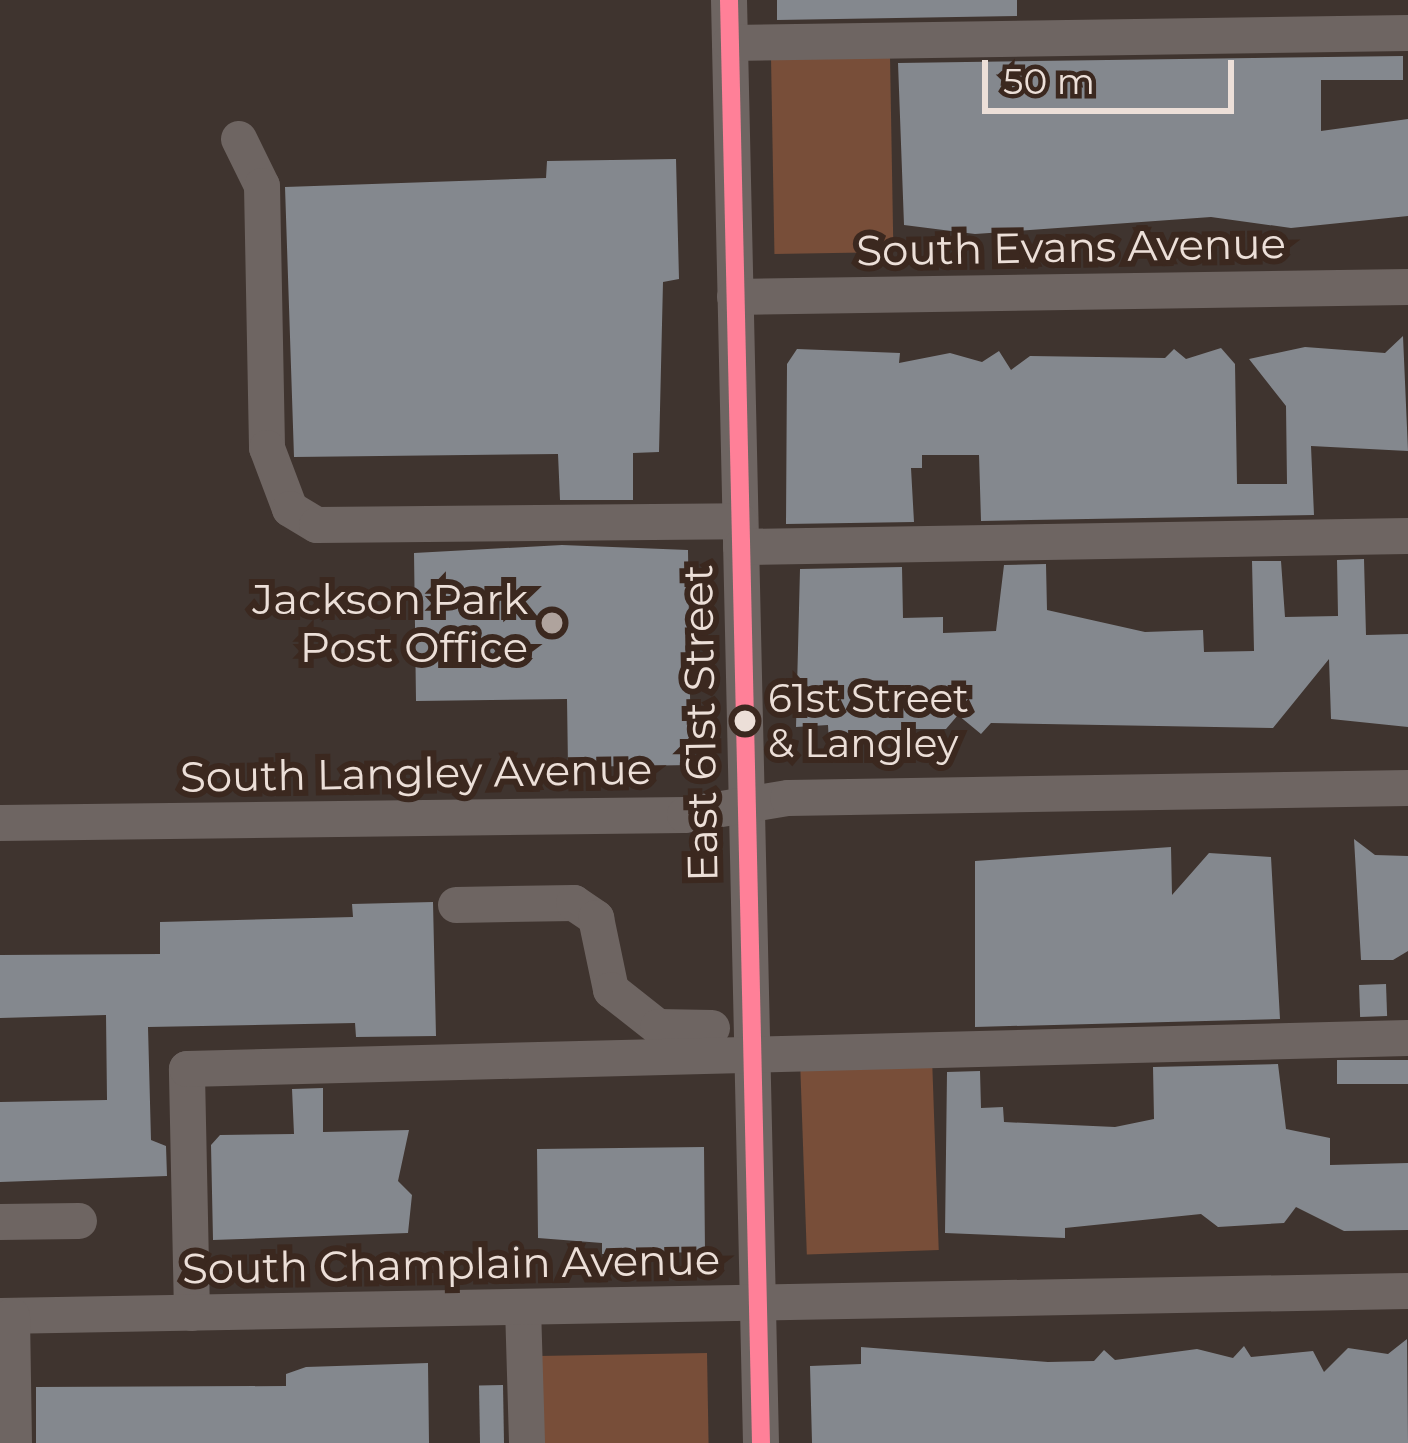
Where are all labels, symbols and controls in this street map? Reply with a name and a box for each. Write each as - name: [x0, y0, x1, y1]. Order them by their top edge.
- scale bar: [988, 36, 1240, 110]
- text: 50 m: [1003, 59, 1095, 103]
- street label: South Evans Avenue: [856, 218, 1286, 276]
- street label: East 61st Street: [672, 564, 728, 882]
- place label: Jackson Park Post Office: [252, 574, 528, 672]
- marker: Jackson Park Post Office: [539, 610, 565, 636]
- place label: 61st Street & Langley: [768, 676, 969, 767]
- marker: 61st Street & Langley: [734, 710, 756, 732]
- street label: South Langley Avenue: [180, 744, 652, 802]
- street label: South Champlain Avenue: [182, 1234, 720, 1294]

